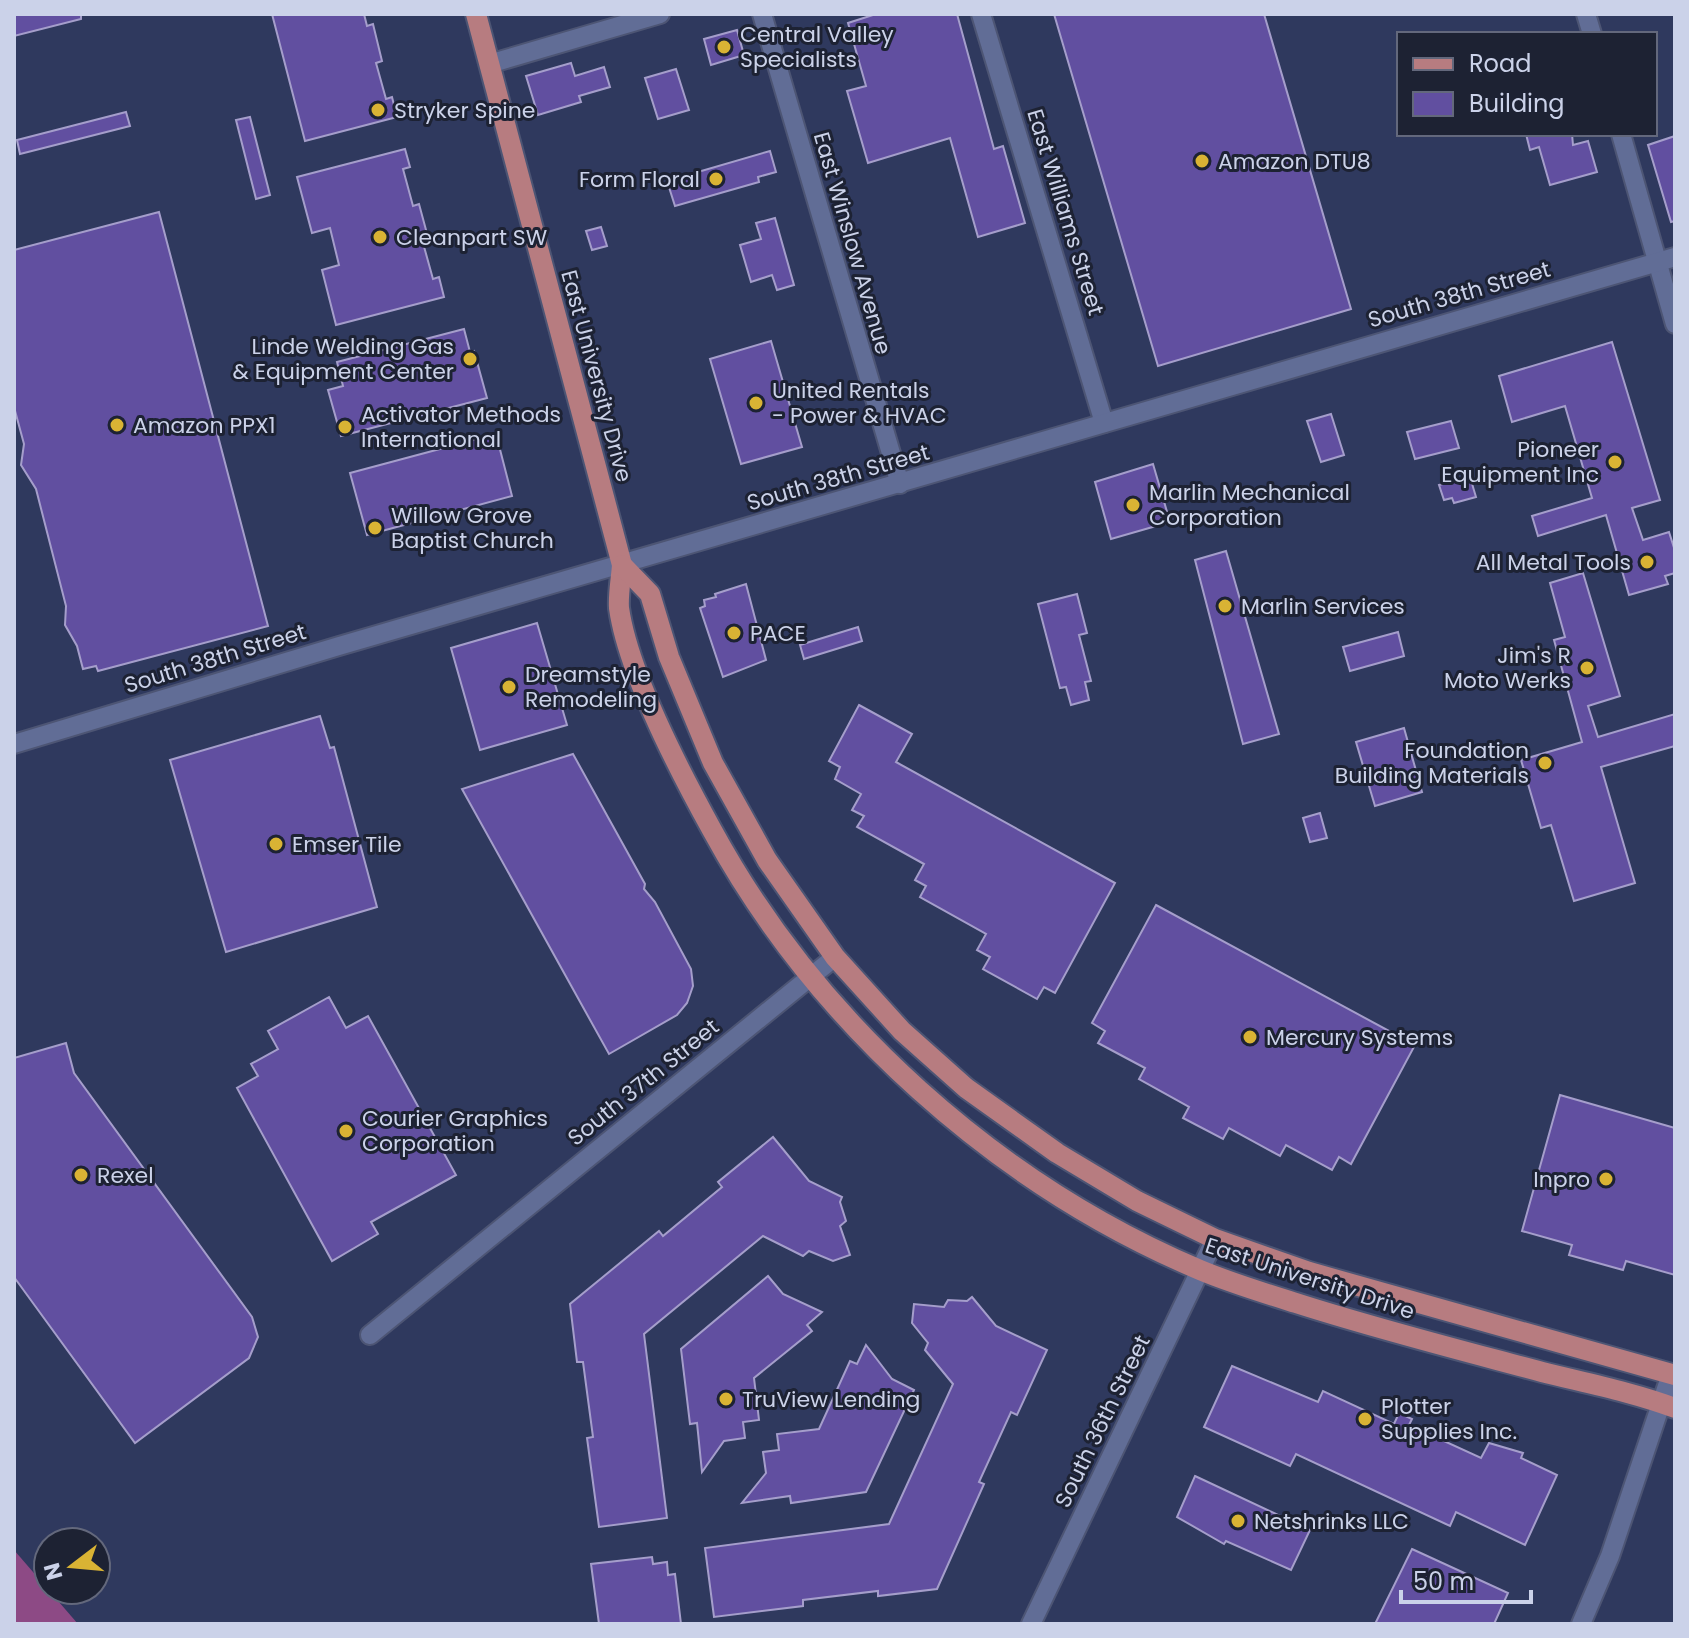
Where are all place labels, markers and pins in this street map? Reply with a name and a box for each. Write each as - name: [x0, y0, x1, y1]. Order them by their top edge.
- place label: Central Valley Specialists: [740, 19, 894, 75]
- marker: Central Valley Specialists: [715, 38, 733, 56]
- place label: Stryker Spine: [394, 95, 535, 126]
- marker: Stryker Spine: [369, 101, 387, 119]
- place label: Amazon DTU8: [1218, 146, 1371, 177]
- marker: Amazon DTU8: [1193, 152, 1211, 170]
- place label: Form Floral: [579, 164, 700, 195]
- marker: Form Floral: [707, 170, 725, 188]
- place label: Cleanpart SW: [396, 222, 547, 253]
- marker: Cleanpart SW: [371, 228, 389, 246]
- place label: Linde Welding Gas & Equipment Center: [233, 331, 454, 387]
- marker: Linde Welding Gas & Equipment Center: [461, 350, 479, 368]
- place label: United Rentals - Power & HVAC: [772, 375, 947, 431]
- marker: United Rentals - Power & HVAC: [747, 394, 765, 412]
- place label: Activator Methods International: [361, 399, 561, 455]
- place label: Amazon PPX1: [133, 410, 276, 441]
- marker: Amazon PPX1: [108, 416, 126, 434]
- marker: Activator Methods International: [336, 418, 354, 436]
- place label: Pioneer Equipment Inc: [1441, 434, 1599, 490]
- marker: Pioneer Equipment Inc: [1606, 453, 1624, 471]
- place label: Marlin Mechanical Corporation: [1149, 477, 1350, 533]
- marker: Marlin Mechanical Corporation: [1124, 496, 1142, 514]
- place label: Willow Grove Baptist Church: [391, 500, 554, 556]
- marker: Willow Grove Baptist Church: [366, 519, 384, 537]
- place label: All Metal Tools: [1476, 547, 1631, 578]
- marker: All Metal Tools: [1638, 553, 1656, 571]
- place label: Marlin Services: [1241, 591, 1405, 622]
- marker: Marlin Services: [1216, 597, 1234, 615]
- place label: PACE: [750, 618, 806, 649]
- marker: PACE: [725, 624, 743, 642]
- place label: Jim's R Moto Werks: [1444, 640, 1571, 696]
- place label: Dreamstyle Remodeling: [525, 659, 657, 715]
- marker: Jim's R Moto Werks: [1578, 659, 1596, 677]
- marker: Dreamstyle Remodeling: [500, 678, 518, 696]
- place label: Foundation Building Materials: [1335, 735, 1529, 791]
- marker: Foundation Building Materials: [1536, 754, 1554, 772]
- place label: Emser Tile: [292, 829, 402, 860]
- marker: Emser Tile: [267, 835, 285, 853]
- place label: Mercury Systems: [1266, 1022, 1453, 1053]
- marker: Mercury Systems: [1241, 1028, 1259, 1046]
- place label: Courier Graphics Corporation: [362, 1103, 548, 1159]
- marker: Courier Graphics Corporation: [337, 1122, 355, 1140]
- place label: Rexel: [97, 1160, 154, 1191]
- place label: Inpro: [1533, 1164, 1590, 1195]
- marker: Rexel: [72, 1166, 90, 1184]
- marker: Inpro: [1597, 1170, 1615, 1188]
- place label: TruView Lending: [742, 1384, 921, 1415]
- marker: TruView Lending: [717, 1390, 735, 1408]
- place label: Plotter Supplies Inc.: [1381, 1391, 1517, 1447]
- marker: Plotter Supplies Inc.: [1356, 1410, 1374, 1428]
- place label: Netshrinks LLC: [1254, 1506, 1409, 1537]
- marker: Netshrinks LLC: [1229, 1512, 1247, 1530]

